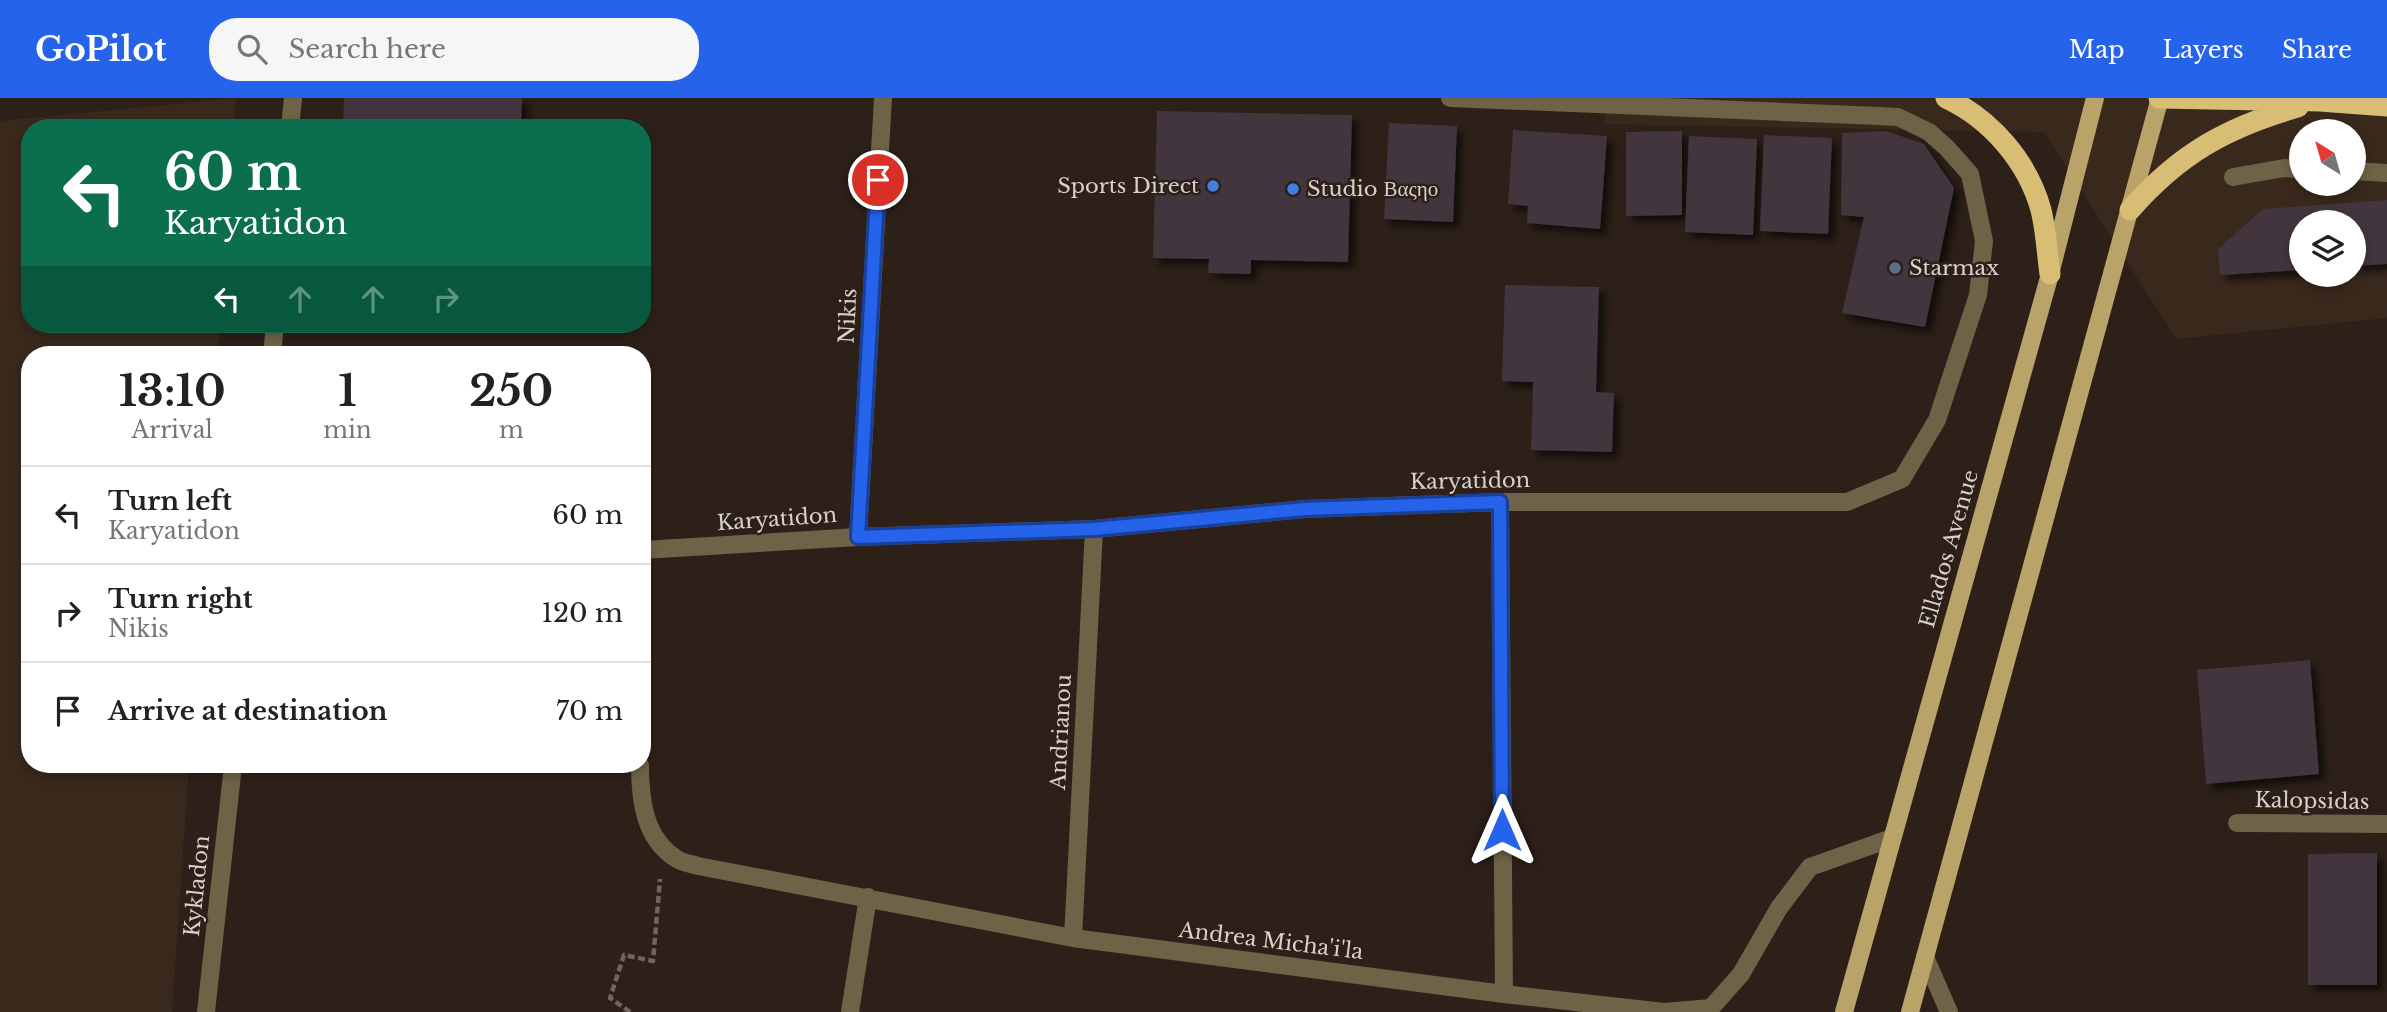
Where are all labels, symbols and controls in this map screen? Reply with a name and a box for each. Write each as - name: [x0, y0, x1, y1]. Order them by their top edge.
- search box: [209, 18, 699, 81]
- text: GoPilot: [35, 29, 167, 70]
- icon: search: [233, 30, 271, 68]
- text: Search here: [289, 33, 446, 65]
- text: Map: [2069, 35, 2125, 64]
- text: Layers: [2163, 35, 2244, 64]
- text: Share: [2282, 35, 2352, 64]
- north arrow: [2289, 119, 2366, 196]
- map controls: [2289, 119, 2366, 287]
- text: 60 m: [164, 142, 301, 203]
- icon: left: [49, 147, 140, 238]
- pin: [848, 150, 908, 210]
- icon: arrive: [859, 161, 897, 199]
- place label: Sports Direct: [1057, 173, 1199, 199]
- place label: Studio Βαςηο: [1307, 176, 1438, 202]
- marker: Sports Direct: [1205, 178, 1221, 194]
- marker: Studio Βαςηο: [1285, 181, 1301, 197]
- text: Karyatidon: [164, 203, 347, 243]
- button: layers: [2289, 210, 2366, 287]
- place label: Starmax: [1909, 255, 1999, 281]
- marker: Starmax: [1887, 260, 1903, 276]
- icon: left: [208, 280, 246, 318]
- icon: ahead: [281, 280, 319, 318]
- icon: ahead: [354, 280, 392, 318]
- icon: right: [427, 280, 465, 318]
- street label: Nikis: [834, 288, 862, 344]
- text: 13:10: [119, 365, 226, 417]
- text: 1: [338, 365, 357, 417]
- text: 250: [469, 365, 553, 417]
- text: Arrival: [131, 416, 213, 444]
- text: min: [323, 416, 372, 444]
- text: m: [499, 416, 524, 444]
- street label: Karyatidon: [1410, 467, 1530, 495]
- street label: Ellados Avenue: [1914, 467, 1984, 631]
- text: Turn left: [108, 485, 232, 517]
- icon: left: [49, 496, 87, 534]
- text: 60 m: [552, 499, 623, 531]
- street label: Karyatidon: [716, 502, 838, 536]
- text: Karyatidon: [108, 517, 240, 545]
- text: Turn right: [108, 583, 253, 615]
- icon: right: [49, 594, 87, 632]
- text: 120 m: [541, 597, 623, 629]
- text: Nikis: [108, 615, 169, 643]
- street label: Andrianou: [1045, 673, 1077, 792]
- icon: arrive: [49, 692, 87, 730]
- text: Arrive at destination: [108, 695, 388, 727]
- text: 70 m: [556, 695, 623, 727]
- street label: Kalopsidas: [2254, 787, 2370, 815]
- position arrow: [1465, 793, 1539, 867]
- street label: Kykladon: [179, 834, 215, 938]
- street label: Andrea Micha'i'la: [1176, 917, 1365, 965]

